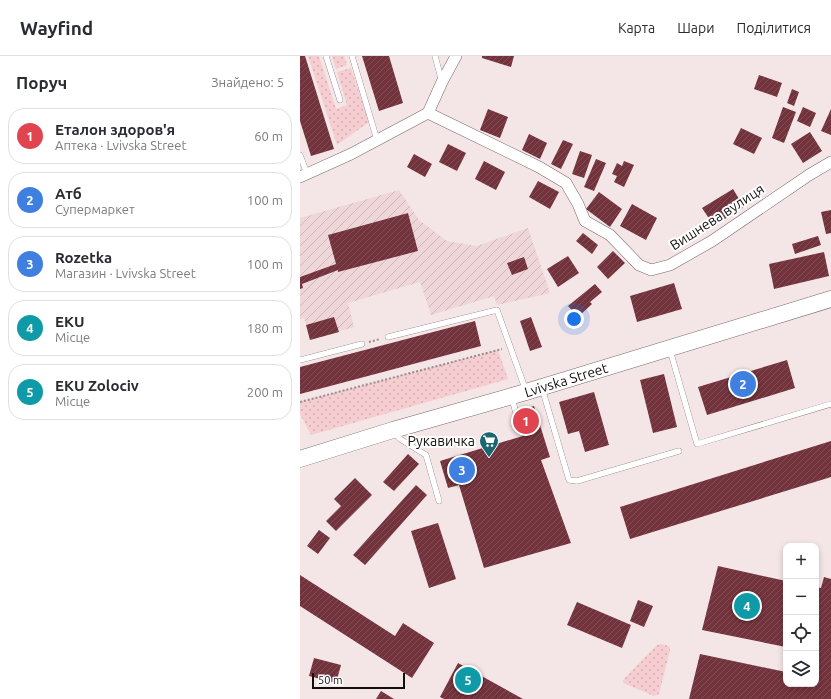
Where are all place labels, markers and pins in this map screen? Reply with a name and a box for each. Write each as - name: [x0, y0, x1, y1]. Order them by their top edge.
- pin: 2: [730, 369, 756, 399]
- pin: 1: [513, 406, 539, 436]
- supermarket icon: Рукавичка: [478, 430, 500, 458]
- place label: Рукавичка: [408, 433, 475, 449]
- pin: 3: [449, 455, 475, 485]
- pin: 4: [734, 591, 760, 621]
- pin: 5: [455, 665, 481, 695]

